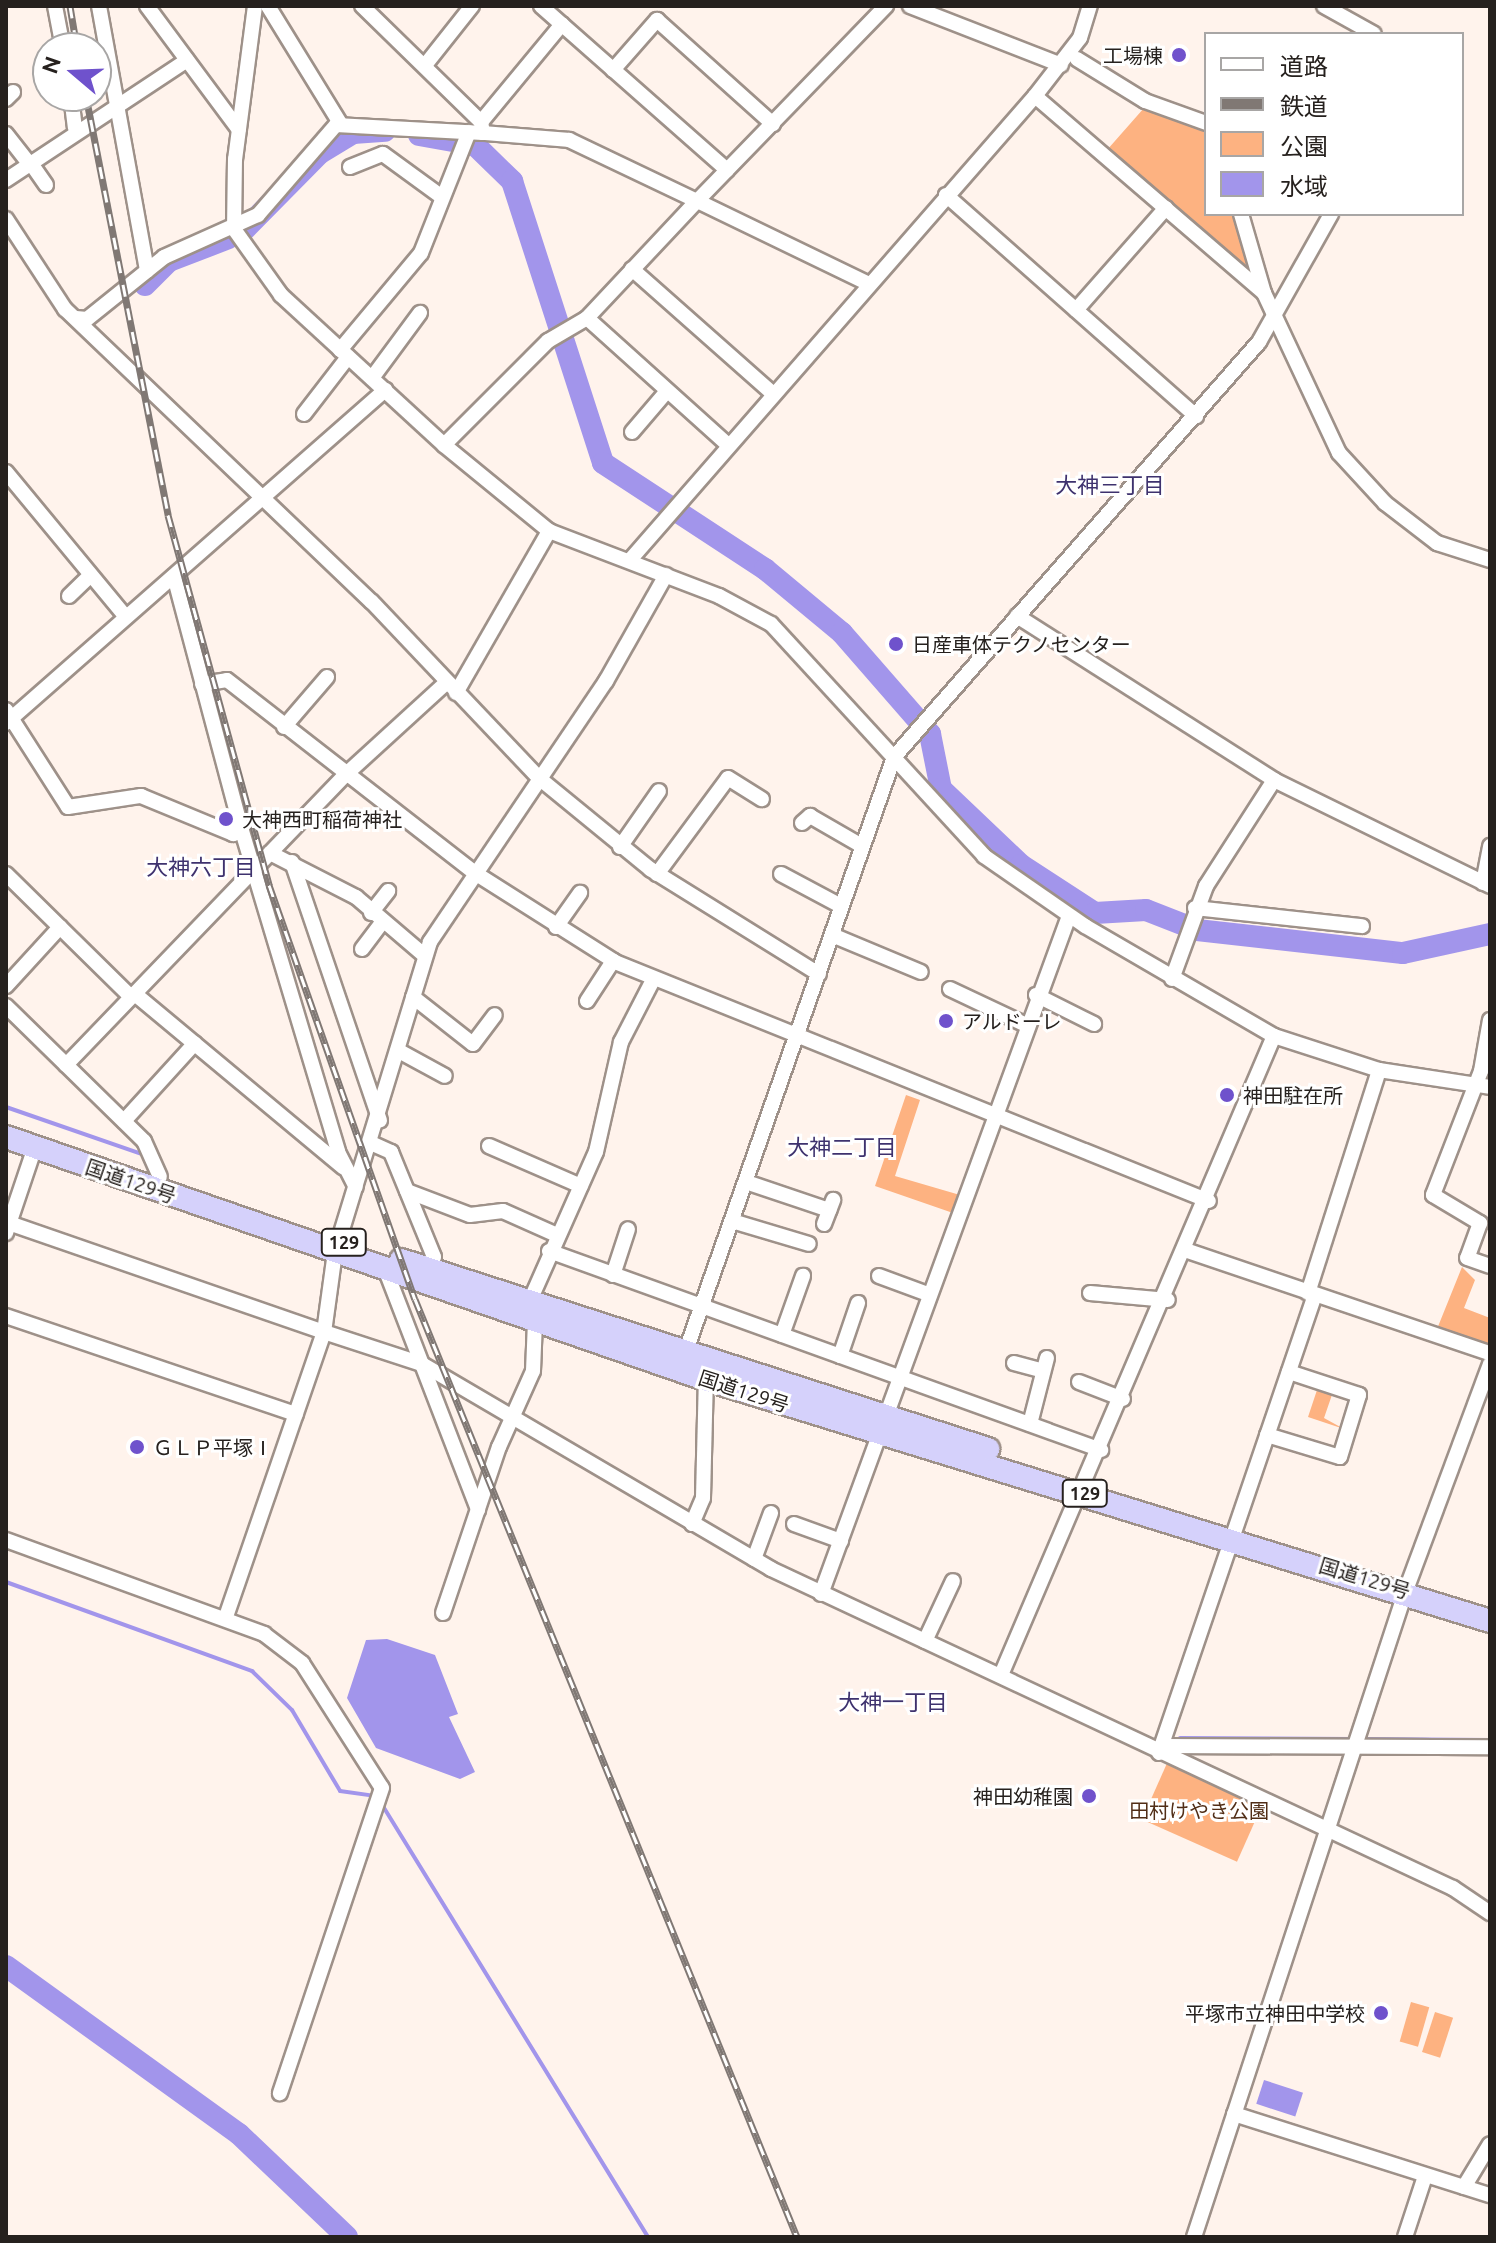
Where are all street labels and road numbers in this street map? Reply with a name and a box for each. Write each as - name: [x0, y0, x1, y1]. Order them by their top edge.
- street label: 国道129号: [83, 1154, 179, 1208]
- road number: 129: [320, 1228, 368, 1256]
- street label: 国道129号: [696, 1365, 792, 1417]
- road number: 129: [1061, 1479, 1109, 1507]
- street label: 国道129号: [1317, 1553, 1413, 1603]

